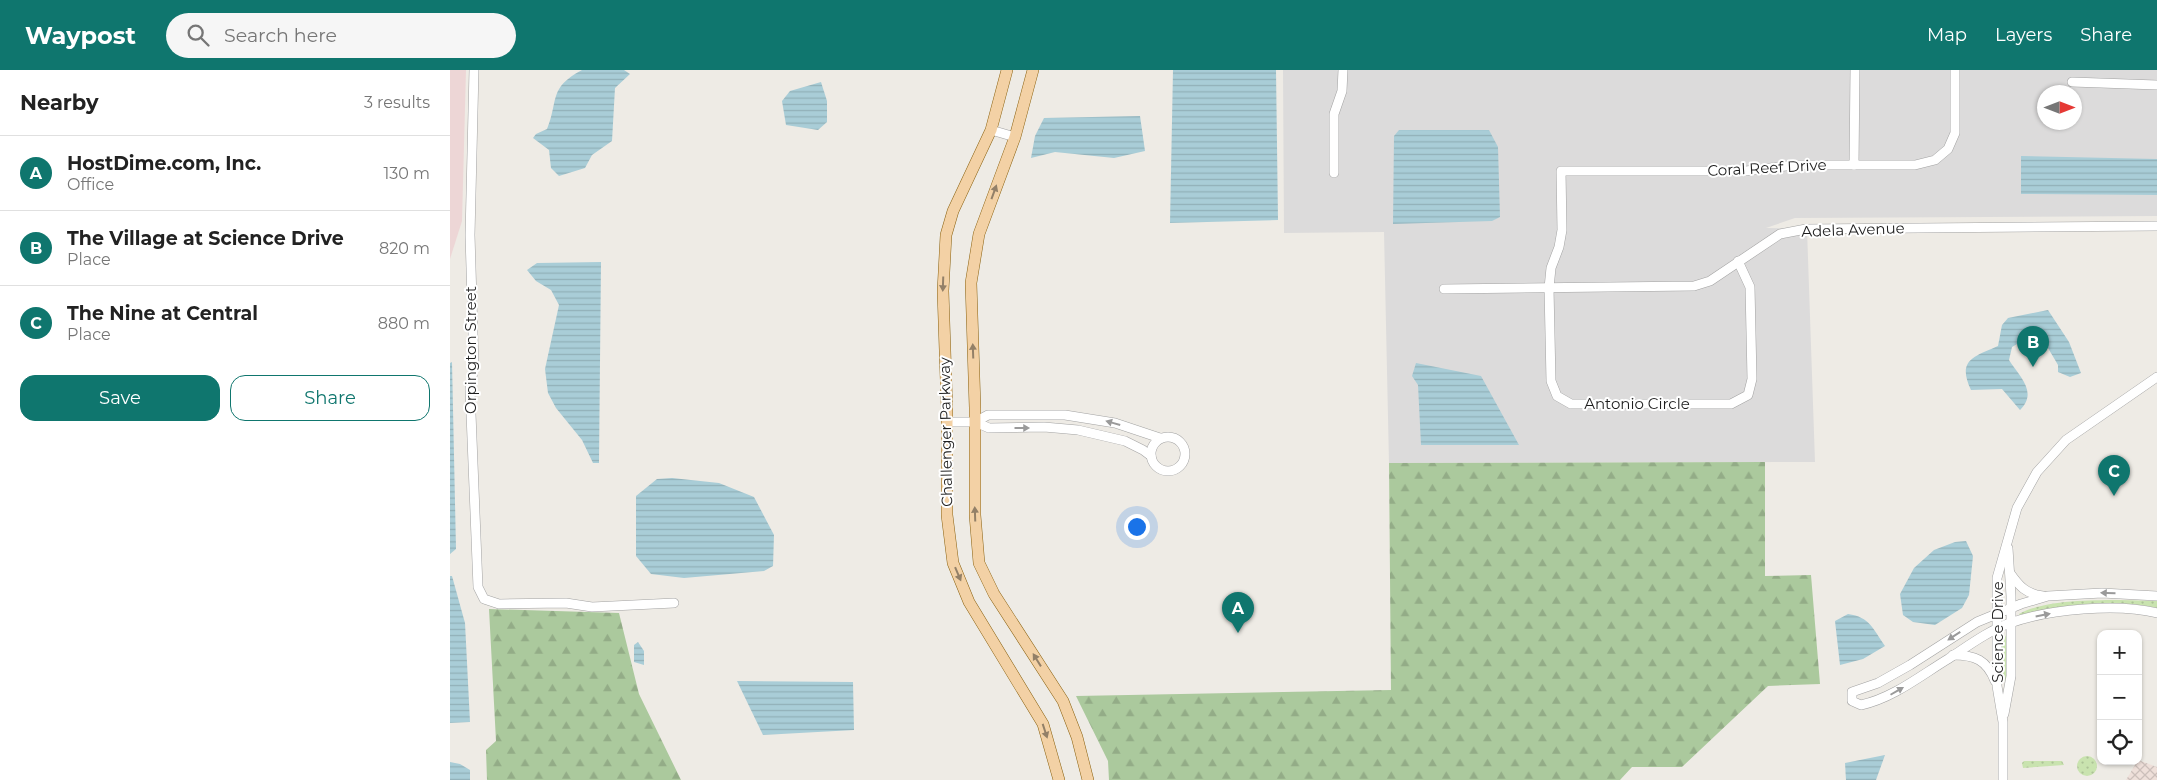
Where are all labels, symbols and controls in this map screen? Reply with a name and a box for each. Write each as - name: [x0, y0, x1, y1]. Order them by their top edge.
- search box: [166, 13, 516, 58]
- text: Waypost: [25, 21, 136, 50]
- icon: search: [184, 21, 212, 49]
- text: Search here: [224, 24, 337, 47]
- text: Map: [1927, 24, 1967, 46]
- text: Layers: [1995, 24, 2052, 46]
- text: Share: [2080, 24, 2132, 46]
- north arrow: [2037, 85, 2082, 130]
- text: Nearby: [20, 90, 99, 115]
- text: 3 results: [364, 93, 430, 112]
- text: HostDime.com, Inc.: [67, 152, 261, 175]
- street label: Coral Reef Drive: [1707, 155, 1827, 180]
- text: A: [30, 164, 42, 183]
- text: 130 m: [383, 164, 430, 183]
- text: Office: [67, 175, 114, 194]
- one-way arrow: [990, 184, 998, 199]
- street label: Adela Avenue: [1801, 218, 1905, 241]
- text: The Village at Science Drive: [67, 227, 344, 250]
- text: B: [30, 239, 42, 258]
- text: 820 m: [379, 239, 430, 258]
- text: Place: [67, 250, 111, 269]
- one-way arrow: [939, 276, 947, 292]
- street label: Orpington Street: [461, 286, 480, 414]
- text: The Nine at Central: [67, 302, 258, 325]
- text: C: [30, 314, 42, 333]
- text: 880 m: [378, 314, 430, 333]
- text: Place: [67, 325, 111, 344]
- pin: B: [2017, 326, 2049, 367]
- one-way arrow: [969, 343, 977, 359]
- street label: Challenger Parkway: [935, 356, 956, 507]
- button: Save: [20, 375, 220, 421]
- button: Share: [230, 375, 430, 421]
- street label: Antonio Circle: [1584, 394, 1690, 413]
- one-way arrow: [1106, 419, 1121, 427]
- one-way arrow: [1015, 423, 1031, 431]
- pin: C: [2098, 455, 2130, 496]
- one-way arrow: [971, 506, 979, 522]
- your location: [1124, 514, 1150, 540]
- one-way arrow: [954, 567, 962, 581]
- street label: Science Drive: [1988, 581, 2007, 683]
- one-way arrow: [2100, 589, 2116, 597]
- pin: A: [1222, 592, 1254, 633]
- one-way arrow: [2036, 611, 2052, 619]
- map controls: [2097, 630, 2142, 765]
- button: +: [2097, 630, 2142, 675]
- one-way arrow: [1947, 631, 1961, 641]
- one-way arrow: [1032, 654, 1042, 667]
- button: −: [2097, 675, 2142, 720]
- one-way arrow: [1891, 686, 1904, 695]
- button: locate: [2097, 720, 2142, 765]
- one-way arrow: [1041, 724, 1049, 739]

